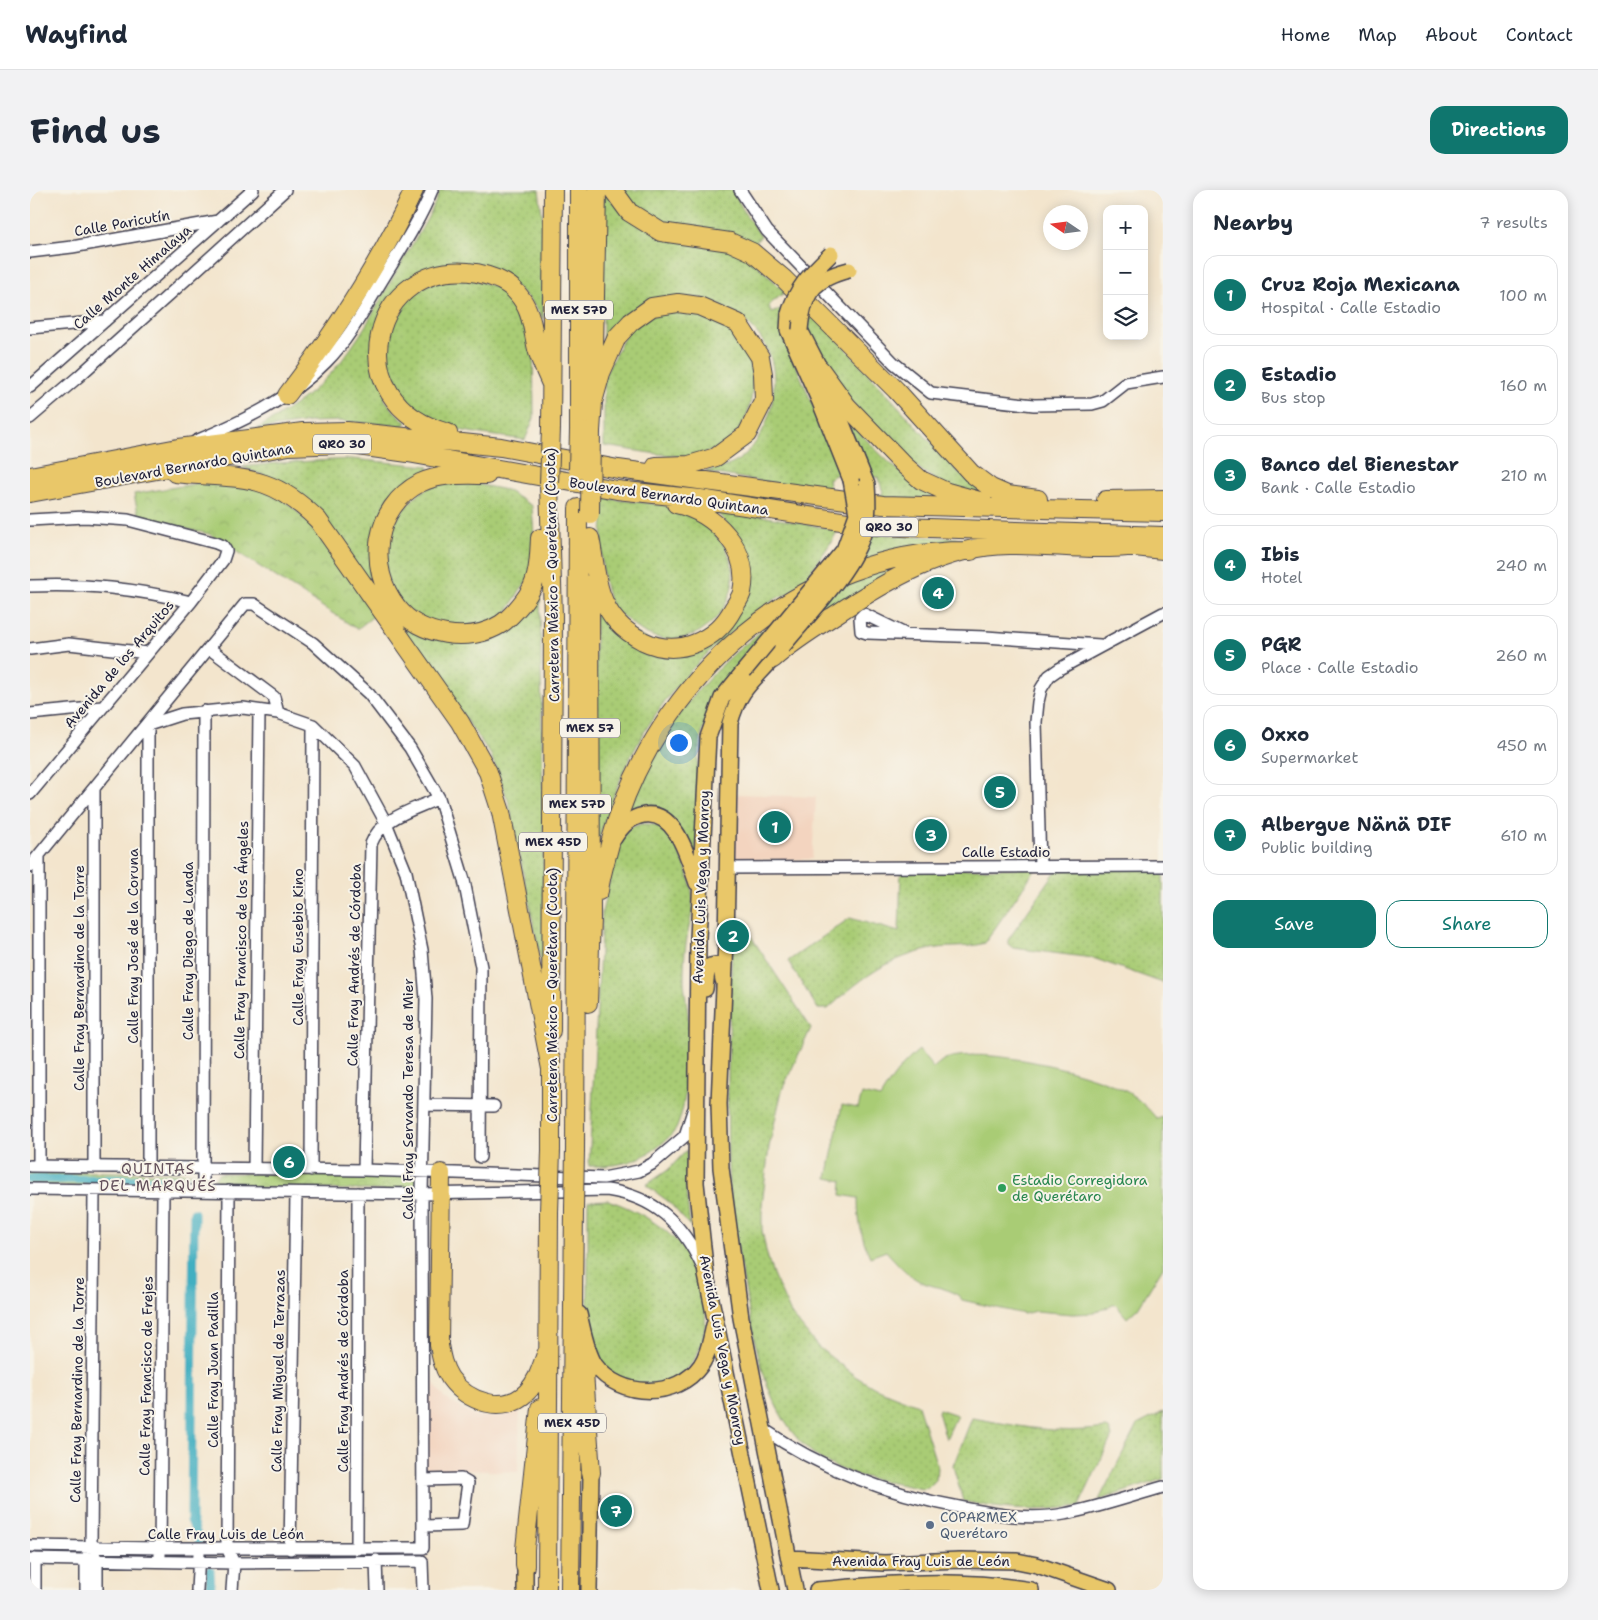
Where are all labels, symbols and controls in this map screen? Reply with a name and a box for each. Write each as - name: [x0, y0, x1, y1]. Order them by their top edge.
- text: Wayfind: [25, 19, 128, 51]
- text: Home: [1281, 23, 1330, 47]
- text: Map: [1358, 23, 1397, 47]
- text: About: [1425, 23, 1478, 47]
- text: Contact: [1506, 23, 1573, 47]
- button: Directions: [1430, 106, 1568, 154]
- text: Find us: [30, 107, 161, 154]
- north arrow: [1043, 205, 1088, 250]
- map controls: [1103, 205, 1148, 340]
- button: +: [1103, 205, 1148, 250]
- street label: Calle Paricutín: [73, 206, 172, 240]
- text: Nearby: [1213, 209, 1293, 237]
- text: 7 results: [1479, 212, 1548, 233]
- street label: Calle Monte Himalaya: [69, 221, 195, 333]
- button: −: [1103, 250, 1148, 295]
- text: Cruz Roja Mexicana: [1261, 272, 1460, 297]
- text: 1: [1226, 285, 1234, 306]
- text: 100 m: [1499, 285, 1547, 306]
- button: layers: [1103, 295, 1148, 340]
- text: Hospital · Calle Estadio: [1261, 297, 1441, 318]
- road number: MEX 57D: [545, 300, 613, 320]
- text: Estadio: [1261, 362, 1336, 387]
- text: 2: [1224, 375, 1236, 396]
- text: 160 m: [1500, 375, 1547, 396]
- text: Bus stop: [1261, 387, 1326, 408]
- road number: QRO 30: [313, 434, 371, 454]
- street label: Boulevard Bernardo Quintana: [93, 439, 295, 491]
- street label: Carretera México - Querétaro (Cuota): [541, 448, 563, 702]
- text: Banco del Bienestar: [1261, 452, 1459, 477]
- text: 3: [1224, 465, 1236, 486]
- text: 210 m: [1500, 465, 1547, 486]
- street label: Boulevard Bernardo Quintana: [568, 473, 770, 519]
- text: Bank · Calle Estadio: [1261, 477, 1416, 498]
- road number: QRO 30: [860, 518, 918, 537]
- text: Ibis: [1261, 542, 1299, 567]
- text: 4: [1224, 555, 1236, 576]
- text: 240 m: [1495, 555, 1547, 576]
- text: Hotel: [1261, 567, 1302, 588]
- pin: 4: [922, 574, 954, 612]
- street label: Avenida de los Arquitos: [60, 596, 178, 732]
- text: PGR: [1261, 632, 1302, 657]
- text: 5: [1225, 645, 1235, 666]
- text: 260 m: [1495, 645, 1547, 666]
- text: Place · Calle Estadio: [1261, 657, 1418, 678]
- road number: MEX 57: [560, 718, 620, 738]
- text: Oxxo: [1261, 722, 1309, 747]
- your location: [666, 730, 692, 756]
- text: 6: [1224, 735, 1236, 756]
- text: 450 m: [1496, 735, 1547, 756]
- text: Supermarket: [1261, 747, 1358, 768]
- pin: 5: [984, 773, 1016, 811]
- street label: Avenida Luis Vega y Monroy: [689, 790, 713, 984]
- road number: MEX 57D: [543, 794, 611, 814]
- pin: 1: [759, 808, 791, 846]
- text: Albergue Nänä DIF: [1261, 812, 1452, 837]
- pin: 3: [915, 816, 947, 854]
- street label: Calle Fray Francisco de los Ángeles: [230, 821, 252, 1059]
- text: 7: [1224, 825, 1236, 846]
- text: 610 m: [1500, 825, 1547, 846]
- road number: MEX 45D: [519, 832, 587, 852]
- text: Public building: [1261, 837, 1373, 858]
- street label: Calle Estadio: [962, 843, 1050, 861]
- street label: Calle Fray José de la Coruna: [124, 848, 142, 1044]
- street label: Calle Fray Diego de Landa: [179, 861, 197, 1040]
- street label: Calle Fray Andrés de Córdoba: [343, 863, 365, 1067]
- street label: Calle Fray Bernardino de la Torre: [70, 865, 88, 1091]
- street label: Calle Fray Eusebio Kino: [289, 868, 307, 1026]
- street label: Carretera México - Querétaro (Cuota): [543, 868, 561, 1122]
- button: Save: [1213, 900, 1376, 948]
- button: Share: [1386, 900, 1548, 948]
- pin: 2: [717, 917, 749, 955]
- street label: Calle Fray Servando Teresa de Mier: [399, 978, 417, 1220]
- pin: 6: [273, 1143, 305, 1181]
- district label: QUINTAS DEL MARQUÉS: [99, 1159, 217, 1196]
- place label: Estadio Corregidora de Querétaro: [1012, 1171, 1148, 1205]
- marker: Estadio Corregidora de Querétaro: [996, 1182, 1008, 1194]
- street label: Avenida Luis Vega y Monroy: [696, 1253, 750, 1447]
- street label: Calle Fray Miguel de Terrazas: [267, 1269, 289, 1473]
- street label: Calle Fray Andrés de Córdoba: [334, 1269, 352, 1472]
- street label: Calle Fray Francisco de Frejes: [135, 1276, 157, 1476]
- street label: Calle Fray Bernardino de la Torre: [66, 1277, 88, 1503]
- street label: Calle Fray Juan Padilla: [204, 1292, 222, 1448]
- road number: MEX 45D: [538, 1414, 606, 1432]
- pin: 7: [600, 1492, 632, 1530]
- place label: COPARMEX Querétaro: [940, 1508, 1017, 1542]
- marker: COPARMEX Querétaro: [924, 1519, 936, 1531]
- street label: Calle Fray Luis de León: [148, 1525, 305, 1543]
- street label: Avenida Fray Luis de León: [832, 1552, 1010, 1570]

